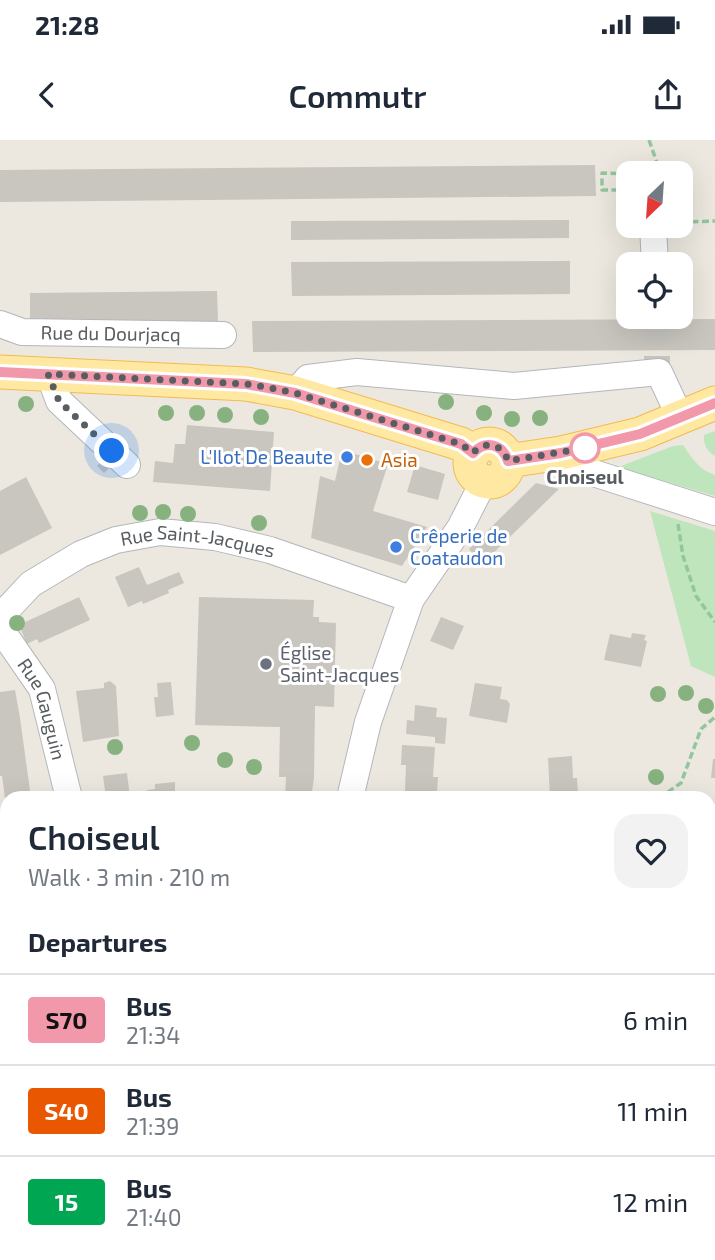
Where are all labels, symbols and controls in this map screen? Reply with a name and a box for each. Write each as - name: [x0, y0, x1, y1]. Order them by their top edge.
- text: 21:28: [35, 9, 99, 40]
- icon: back: [28, 76, 66, 114]
- text: Commutr: [288, 76, 427, 114]
- icon: share: [649, 76, 687, 114]
- north arrow: [616, 161, 693, 238]
- map controls: [616, 161, 693, 329]
- button: locate: [616, 252, 693, 329]
- street label: Rue du Dourjacq: [40, 320, 181, 345]
- your location: [94, 433, 129, 468]
- marker: Choiseul: [570, 433, 600, 463]
- place label: L'Ilot De Beaute: [200, 445, 333, 468]
- place label: Asia: [381, 448, 418, 471]
- marker: L'Ilot De Beaute: [339, 449, 355, 465]
- marker: Asia: [359, 452, 375, 468]
- place label: Choiseul: [546, 465, 624, 488]
- street label: Rue Saint-Jacques: [118, 520, 277, 562]
- place label: Crêperie de Coataudon: [410, 524, 508, 569]
- marker: Crêperie de Coataudon: [388, 539, 404, 555]
- place label: Église Saint-Jacques: [280, 641, 399, 686]
- street label: Rue Gauguin: [13, 654, 71, 762]
- marker: Église Saint-Jacques: [258, 656, 274, 672]
- button: heart: [614, 814, 688, 888]
- text: Choiseul: [28, 817, 160, 857]
- text: Walk · 3 min · 210 m: [28, 863, 230, 891]
- text: Departures: [28, 926, 167, 957]
- text: Bus: [126, 990, 172, 1021]
- text: 6 min: [623, 1004, 688, 1035]
- text: S70: [46, 1005, 87, 1034]
- text: 21:34: [126, 1021, 180, 1049]
- text: Bus: [126, 1081, 172, 1112]
- text: 11 min: [617, 1095, 688, 1126]
- text: S40: [44, 1096, 89, 1125]
- text: 21:39: [126, 1112, 179, 1140]
- text: Bus: [126, 1172, 172, 1203]
- text: 12 min: [613, 1186, 688, 1217]
- text: 15: [55, 1187, 78, 1216]
- text: 21:40: [126, 1203, 182, 1231]

